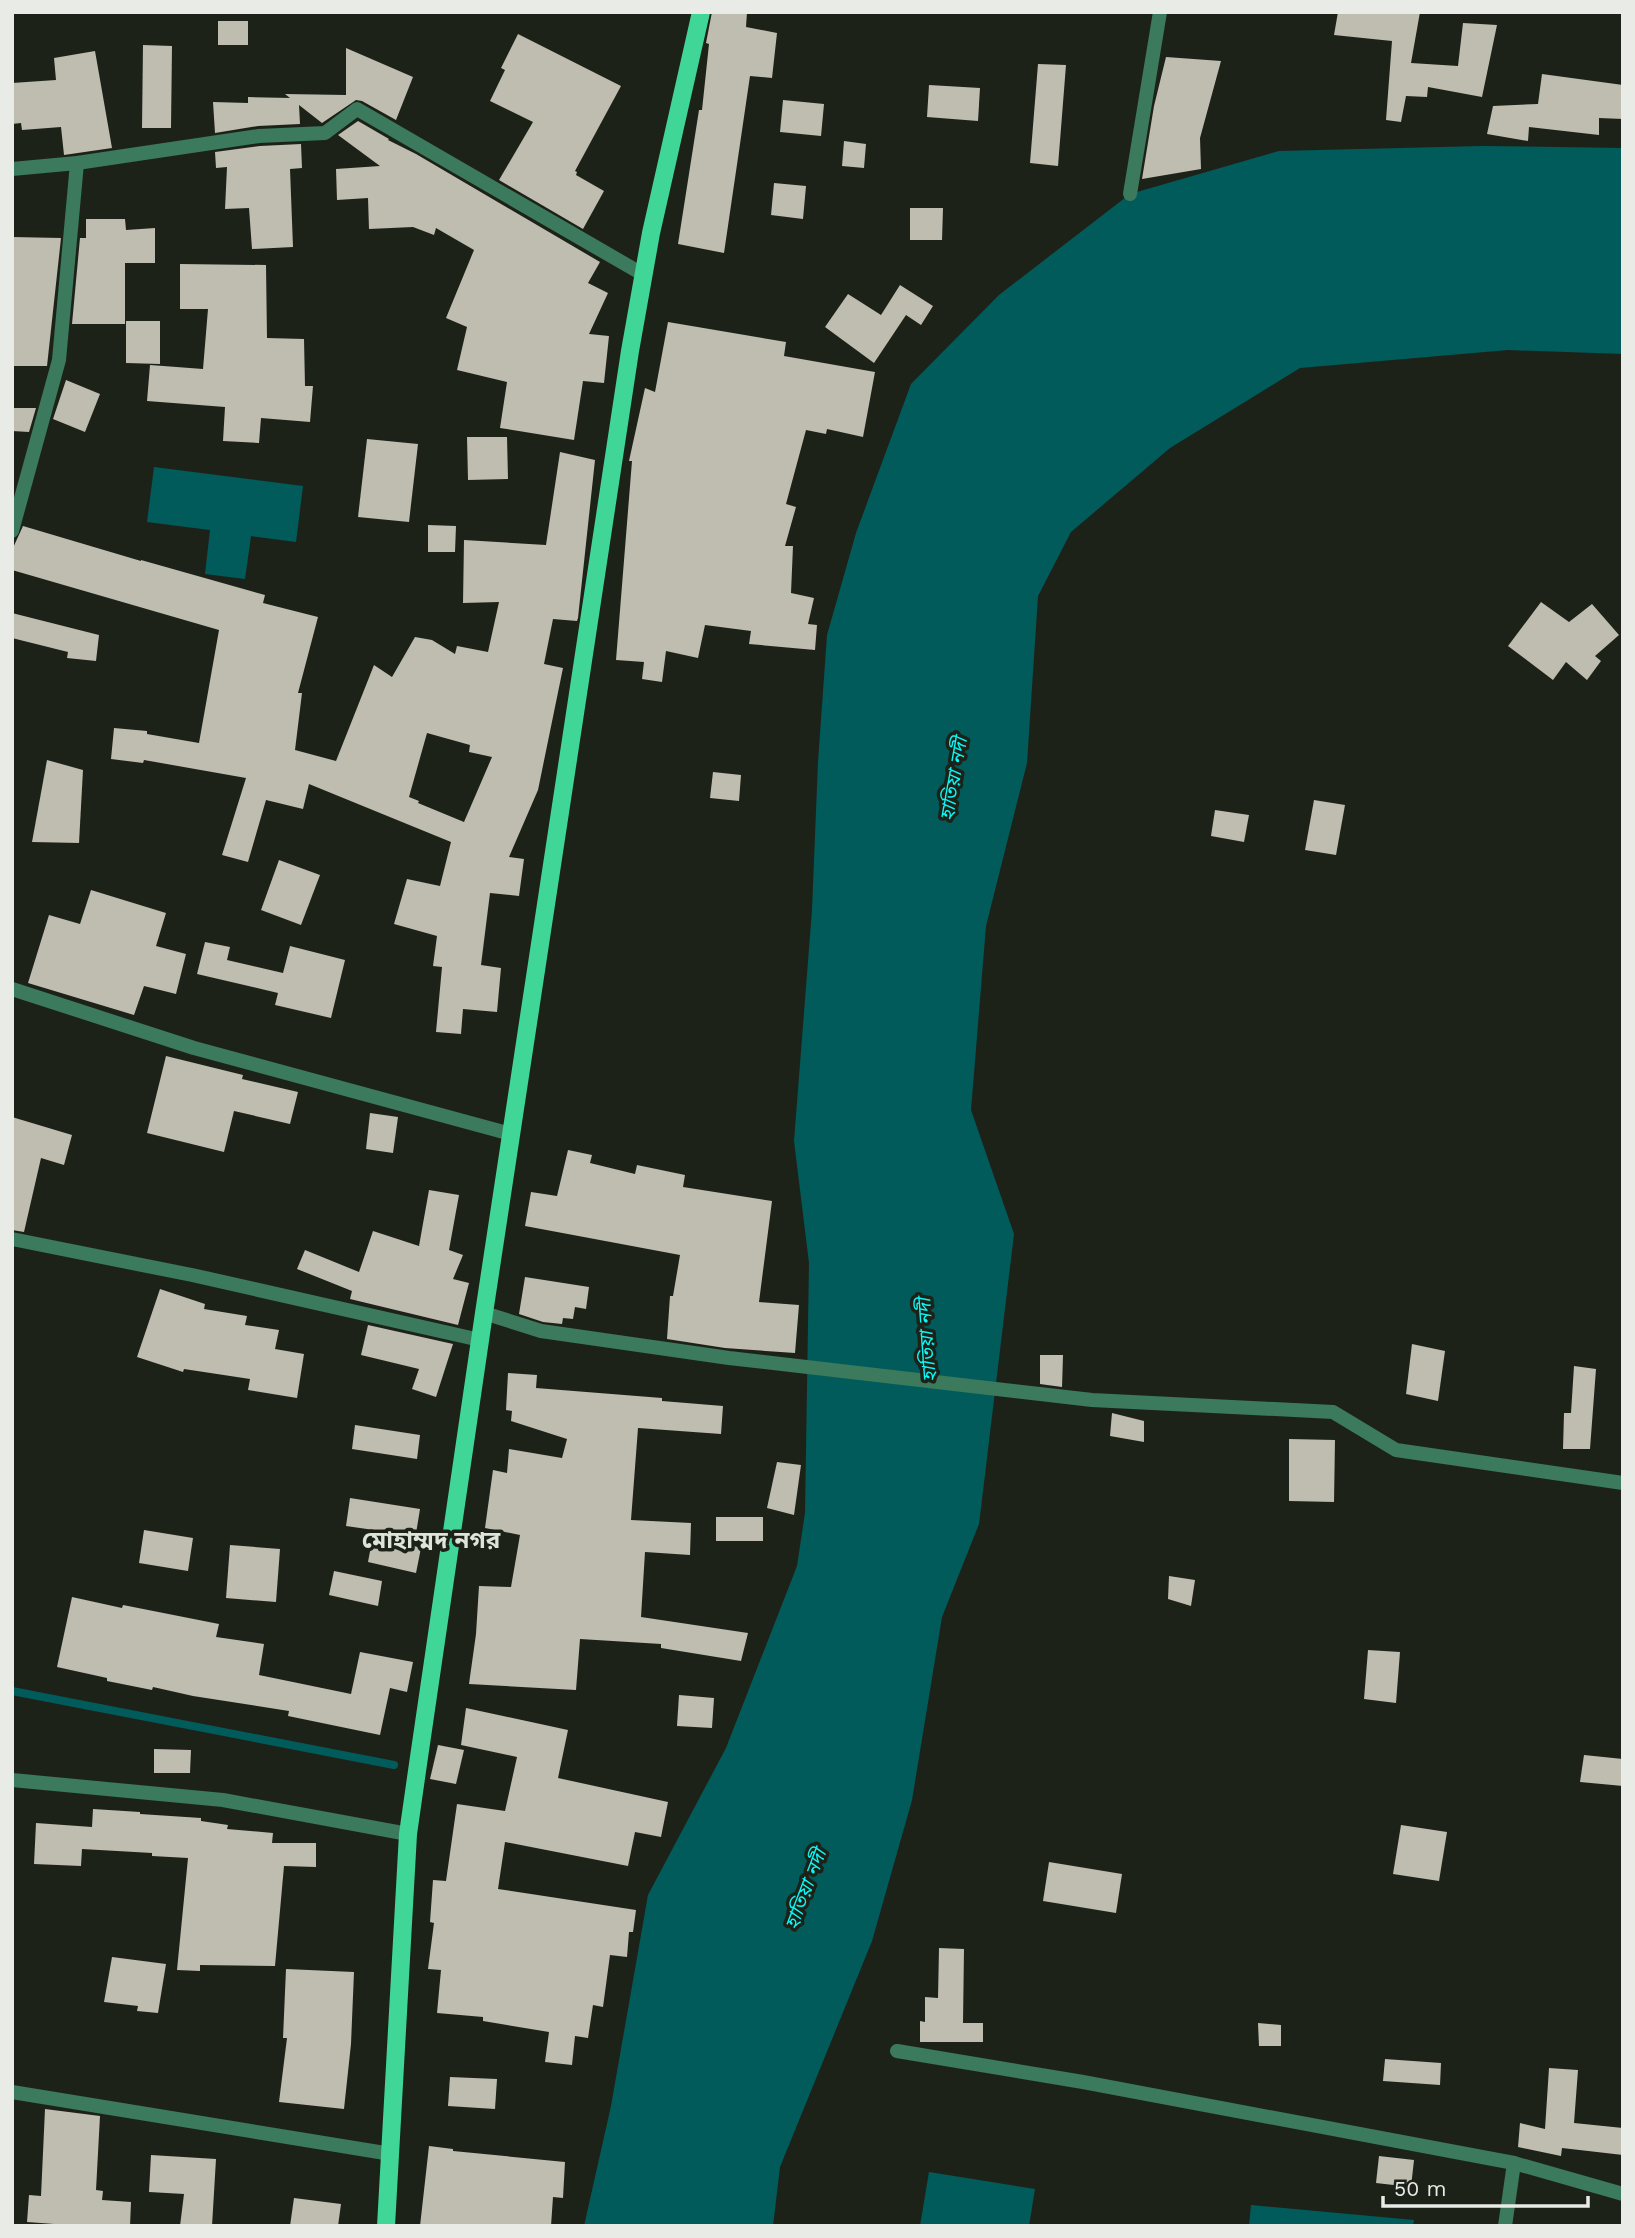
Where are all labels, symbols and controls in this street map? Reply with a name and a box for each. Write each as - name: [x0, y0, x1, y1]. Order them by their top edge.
- water label: হাতিয়া নদী: [935, 732, 973, 822]
- water label: হাতিয়া নদী: [912, 1293, 941, 1383]
- district label: মোহাম্মদ নগর: [362, 1526, 501, 1554]
- water label: হাতিয়া নদী: [780, 1842, 833, 1933]
- scale bar: [1383, 2164, 1588, 2208]
- text: 50 m: [1394, 2176, 1446, 2201]

